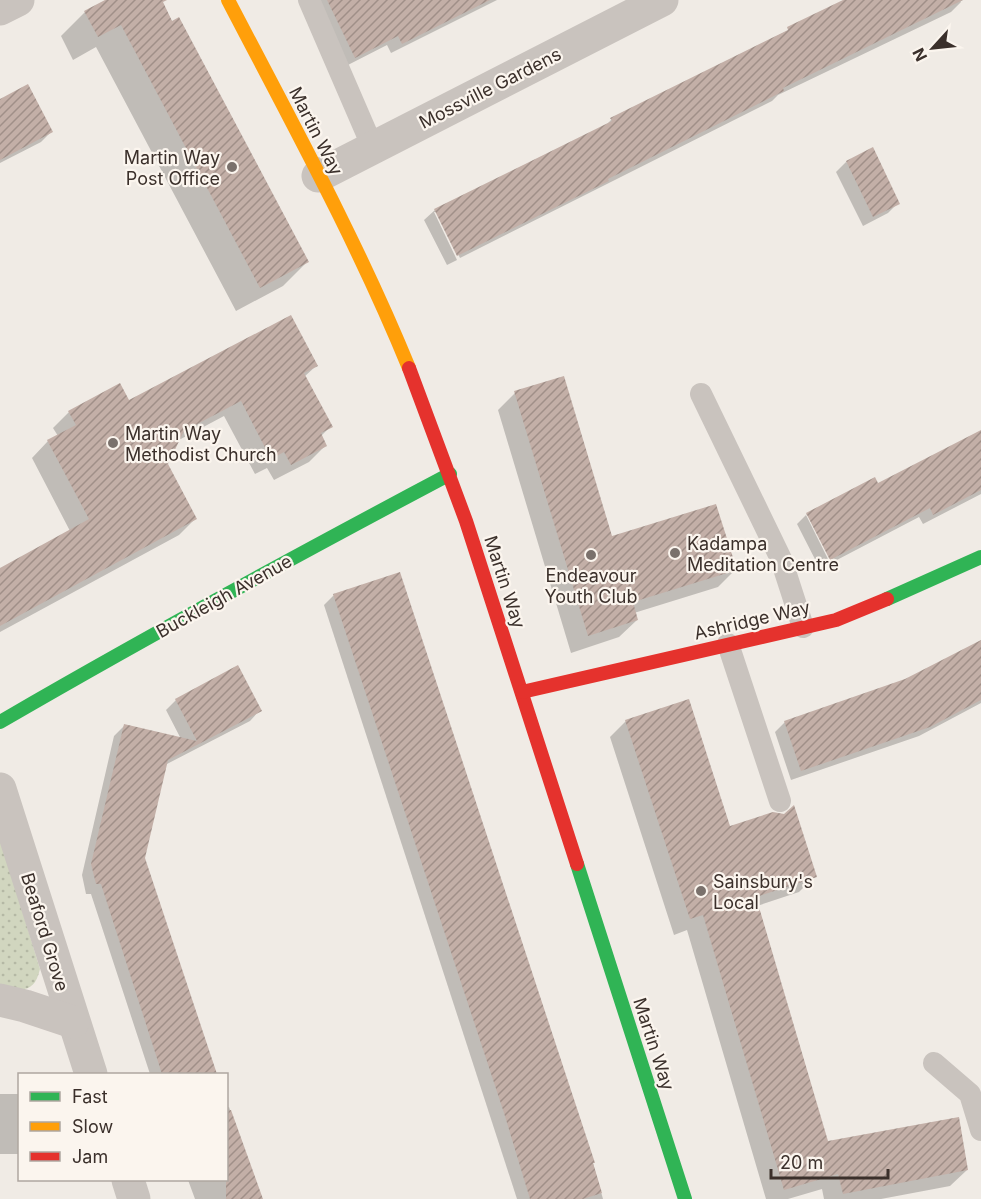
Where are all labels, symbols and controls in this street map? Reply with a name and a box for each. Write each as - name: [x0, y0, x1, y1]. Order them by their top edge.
- north arrow: [903, 18, 963, 78]
- street label: Mossville Gardens: [416, 43, 564, 133]
- text: N: [908, 45, 931, 65]
- street label: Martin Way: [285, 83, 347, 179]
- place label: Martin Way Post Office: [124, 147, 220, 189]
- marker: Martin Way Post Office: [225, 160, 239, 174]
- place label: Martin Way Methodist Church: [125, 423, 277, 465]
- marker: Martin Way Methodist Church: [106, 436, 120, 450]
- street label: Martin Way: [480, 533, 530, 631]
- place label: Kadampa Meditation Centre: [687, 533, 839, 575]
- marker: Kadampa Meditation Centre: [668, 546, 682, 560]
- marker: Endeavour Youth Club: [584, 548, 598, 562]
- street label: Buckleigh Avenue: [153, 550, 295, 642]
- place label: Endeavour Youth Club: [544, 565, 638, 607]
- street label: Ashridge Way: [692, 596, 812, 644]
- street label: Beaford Grove: [17, 870, 73, 994]
- place label: Sainsbury's Local: [713, 871, 813, 913]
- marker: Sainsbury's Local: [694, 884, 708, 898]
- street label: Martin Way: [629, 995, 679, 1093]
- legend: [18, 1073, 228, 1181]
- text: Fast: [72, 1086, 108, 1107]
- text: Slow: [72, 1116, 113, 1137]
- scale bar: [771, 1142, 888, 1180]
- text: Jam: [72, 1146, 108, 1167]
- text: 20 m: [780, 1152, 823, 1173]

